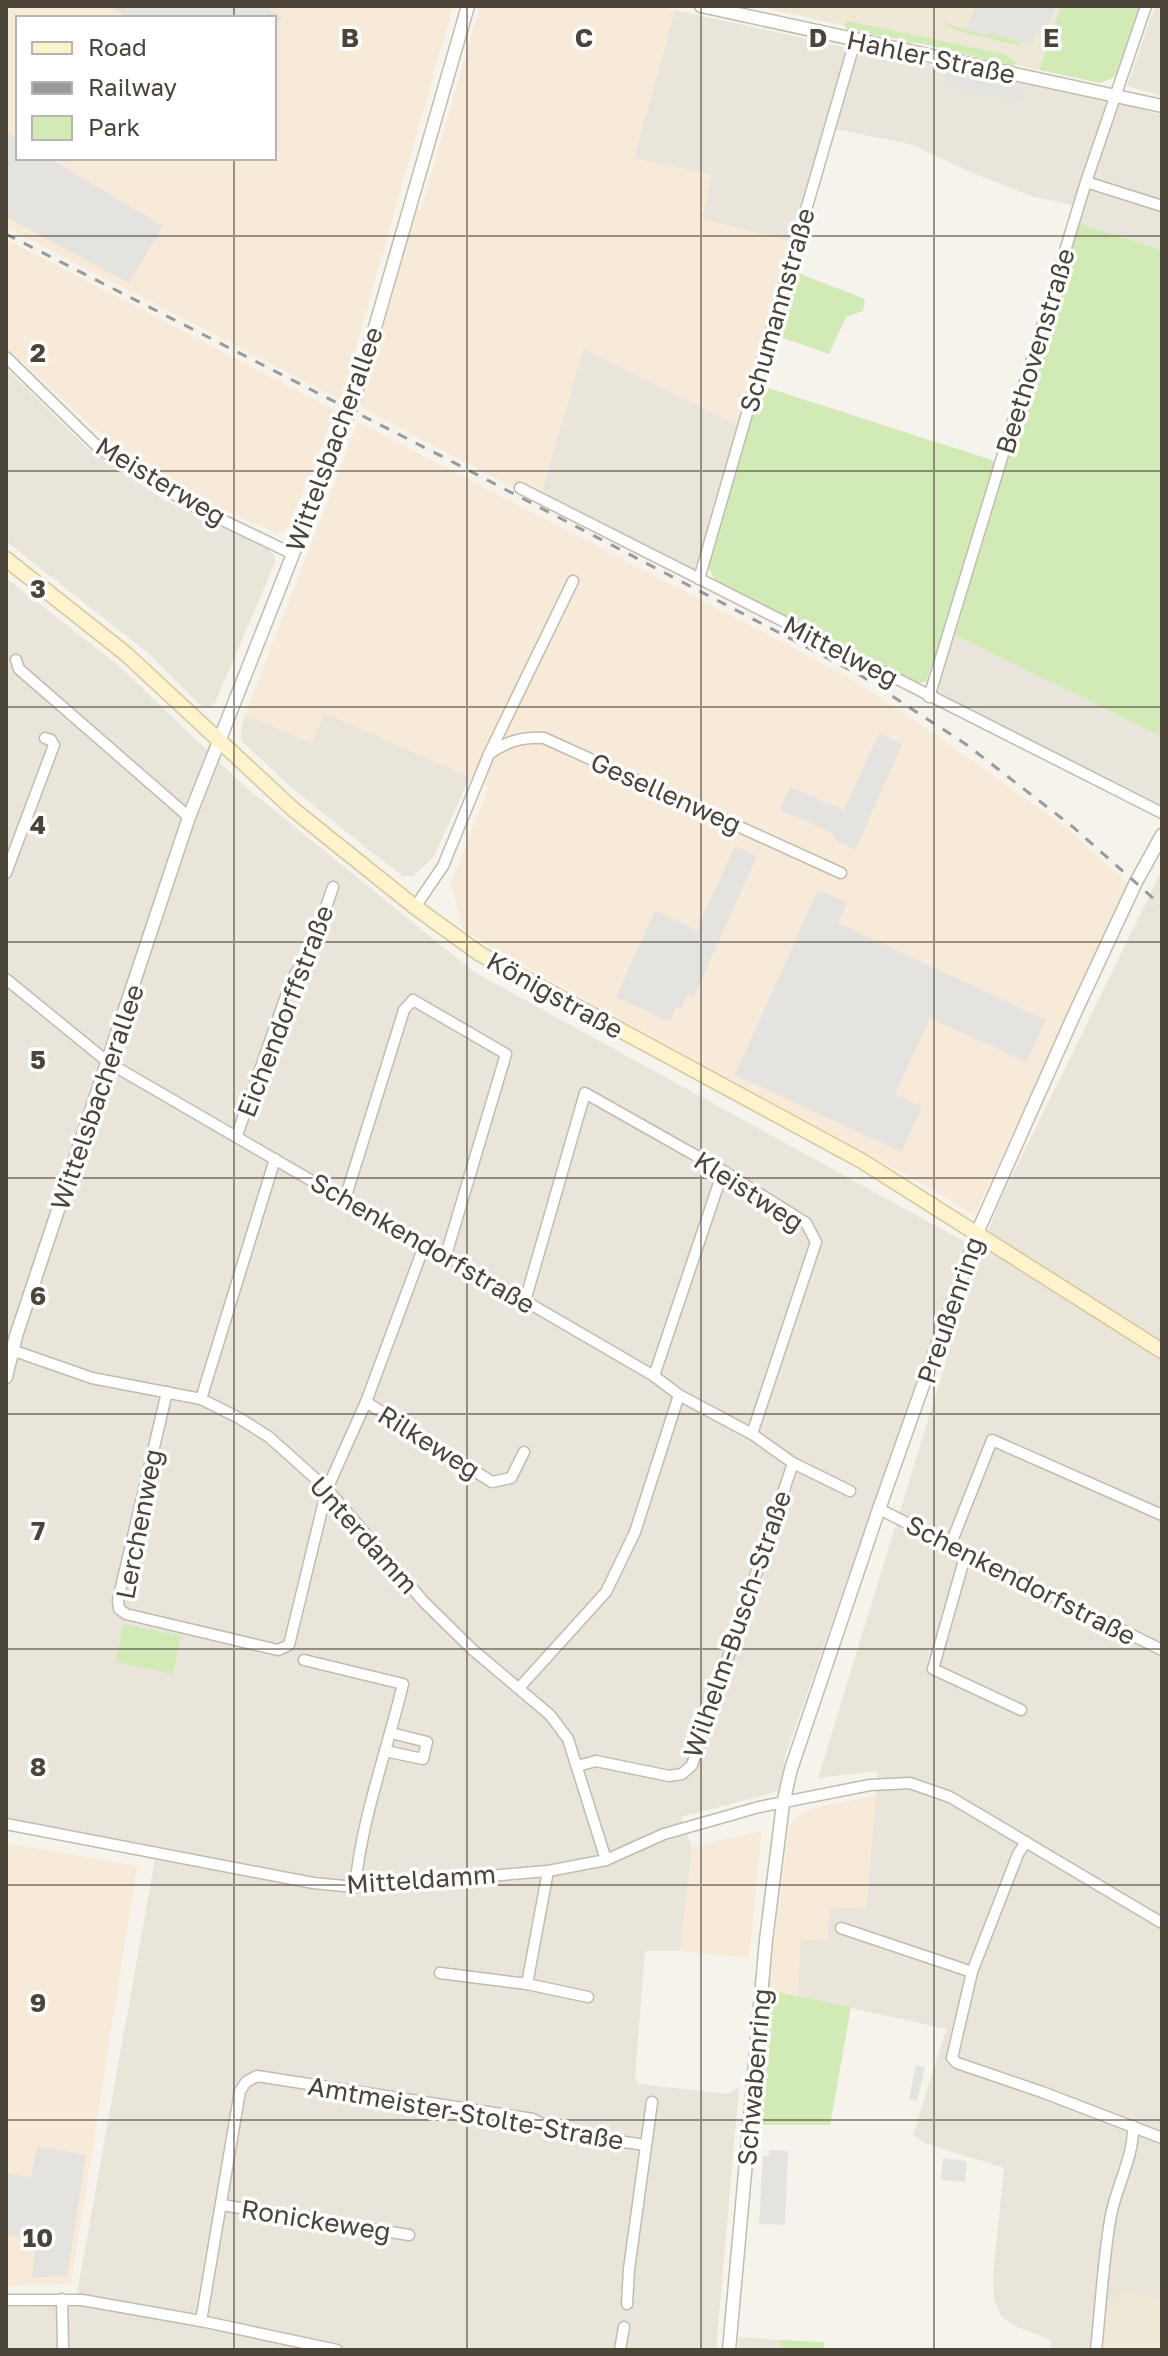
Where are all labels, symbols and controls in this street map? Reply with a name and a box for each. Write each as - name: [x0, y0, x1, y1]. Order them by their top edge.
- legend: [16, 16, 276, 160]
- text: B: [341, 22, 359, 53]
- text: C: [575, 22, 593, 53]
- text: D: [809, 22, 827, 53]
- text: E: [1043, 22, 1059, 53]
- street label: Hahler Straße: [844, 24, 1018, 90]
- text: Road: [88, 32, 147, 61]
- text: Railway: [88, 72, 177, 101]
- text: Park: [88, 112, 140, 141]
- street label: Schumannstraße: [733, 204, 821, 416]
- street label: Beethovenstraße: [989, 245, 1081, 457]
- street label: Wittelsbacherallee: [279, 322, 389, 556]
- text: 2: [30, 337, 46, 368]
- street label: Meisterweg: [90, 430, 232, 532]
- text: 3: [30, 573, 46, 604]
- street label: Mittelweg: [778, 609, 904, 693]
- street label: Gesellenweg: [586, 746, 746, 840]
- text: 4: [30, 809, 46, 840]
- street label: Eichendorffstraße: [230, 901, 340, 1121]
- street label: Königstraße: [481, 945, 629, 1045]
- street label: Wittelsbacherallee: [44, 980, 150, 1214]
- text: 5: [30, 1044, 46, 1075]
- street label: Kleistweg: [689, 1144, 809, 1238]
- street label: Schenkendorfstraße: [305, 1166, 541, 1320]
- street label: Preußenring: [910, 1233, 990, 1387]
- text: 6: [30, 1280, 46, 1311]
- street label: Rilkeweg: [373, 1399, 485, 1485]
- street label: Lerchenweg: [109, 1446, 169, 1602]
- street label: Unterdamm: [303, 1470, 425, 1600]
- street label: Wilhelm-Busch-Straße: [677, 1486, 797, 1762]
- street label: Schenkendorfstraße: [901, 1509, 1141, 1651]
- text: 7: [31, 1515, 45, 1546]
- text: 8: [30, 1751, 46, 1782]
- street label: Mitteldamm: [345, 1858, 497, 1900]
- text: 9: [30, 1987, 46, 2018]
- street label: Schwabenring: [731, 1987, 777, 2167]
- street label: Amtmeister-Stolte-Straße: [306, 2070, 626, 2156]
- street label: Ronickeweg: [239, 2193, 393, 2247]
- text: 10: [23, 2222, 53, 2253]

